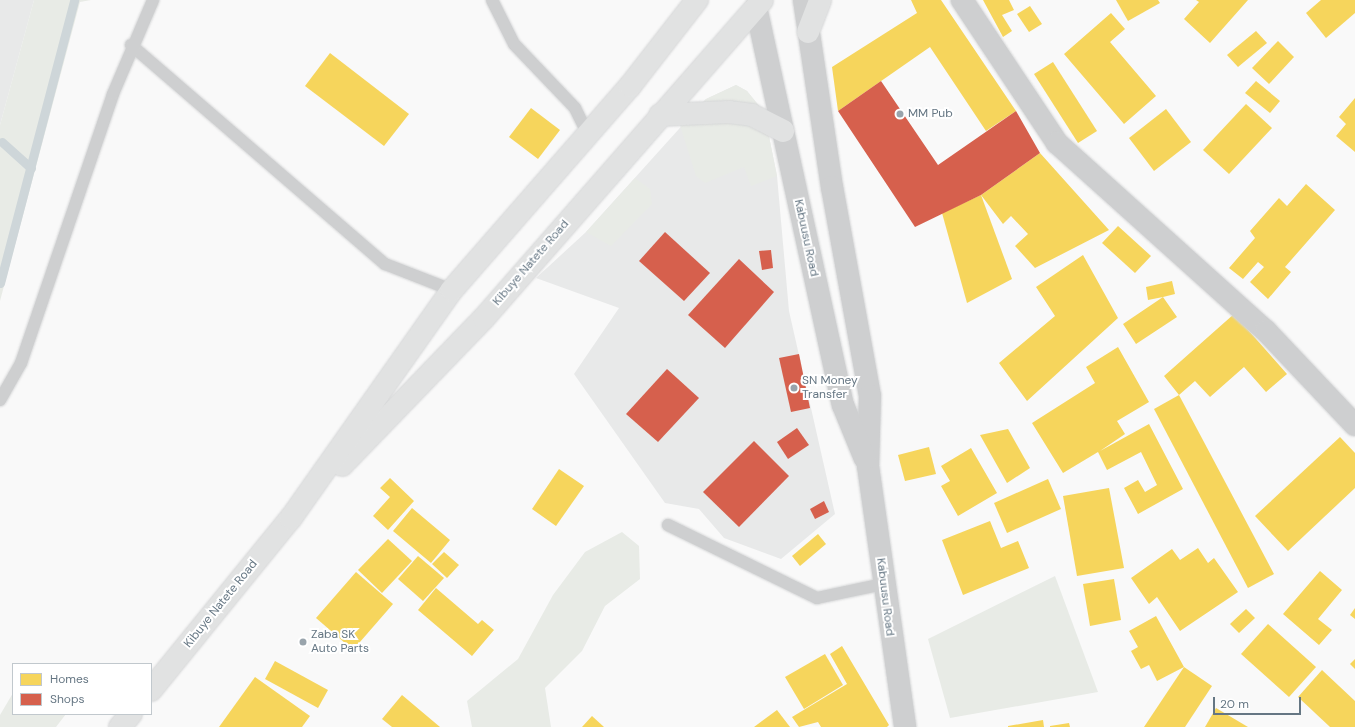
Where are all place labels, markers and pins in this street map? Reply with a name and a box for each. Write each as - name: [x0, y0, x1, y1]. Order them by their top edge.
- place label: MM Pub: [908, 107, 953, 121]
- marker: MM Pub: [895, 109, 905, 119]
- place label: SN Money Transfer: [802, 374, 858, 402]
- marker: SN Money Transfer: [789, 383, 799, 393]
- place label: Zaba SK Auto Parts: [311, 628, 369, 656]
- marker: Zaba SK Auto Parts: [298, 637, 308, 647]

